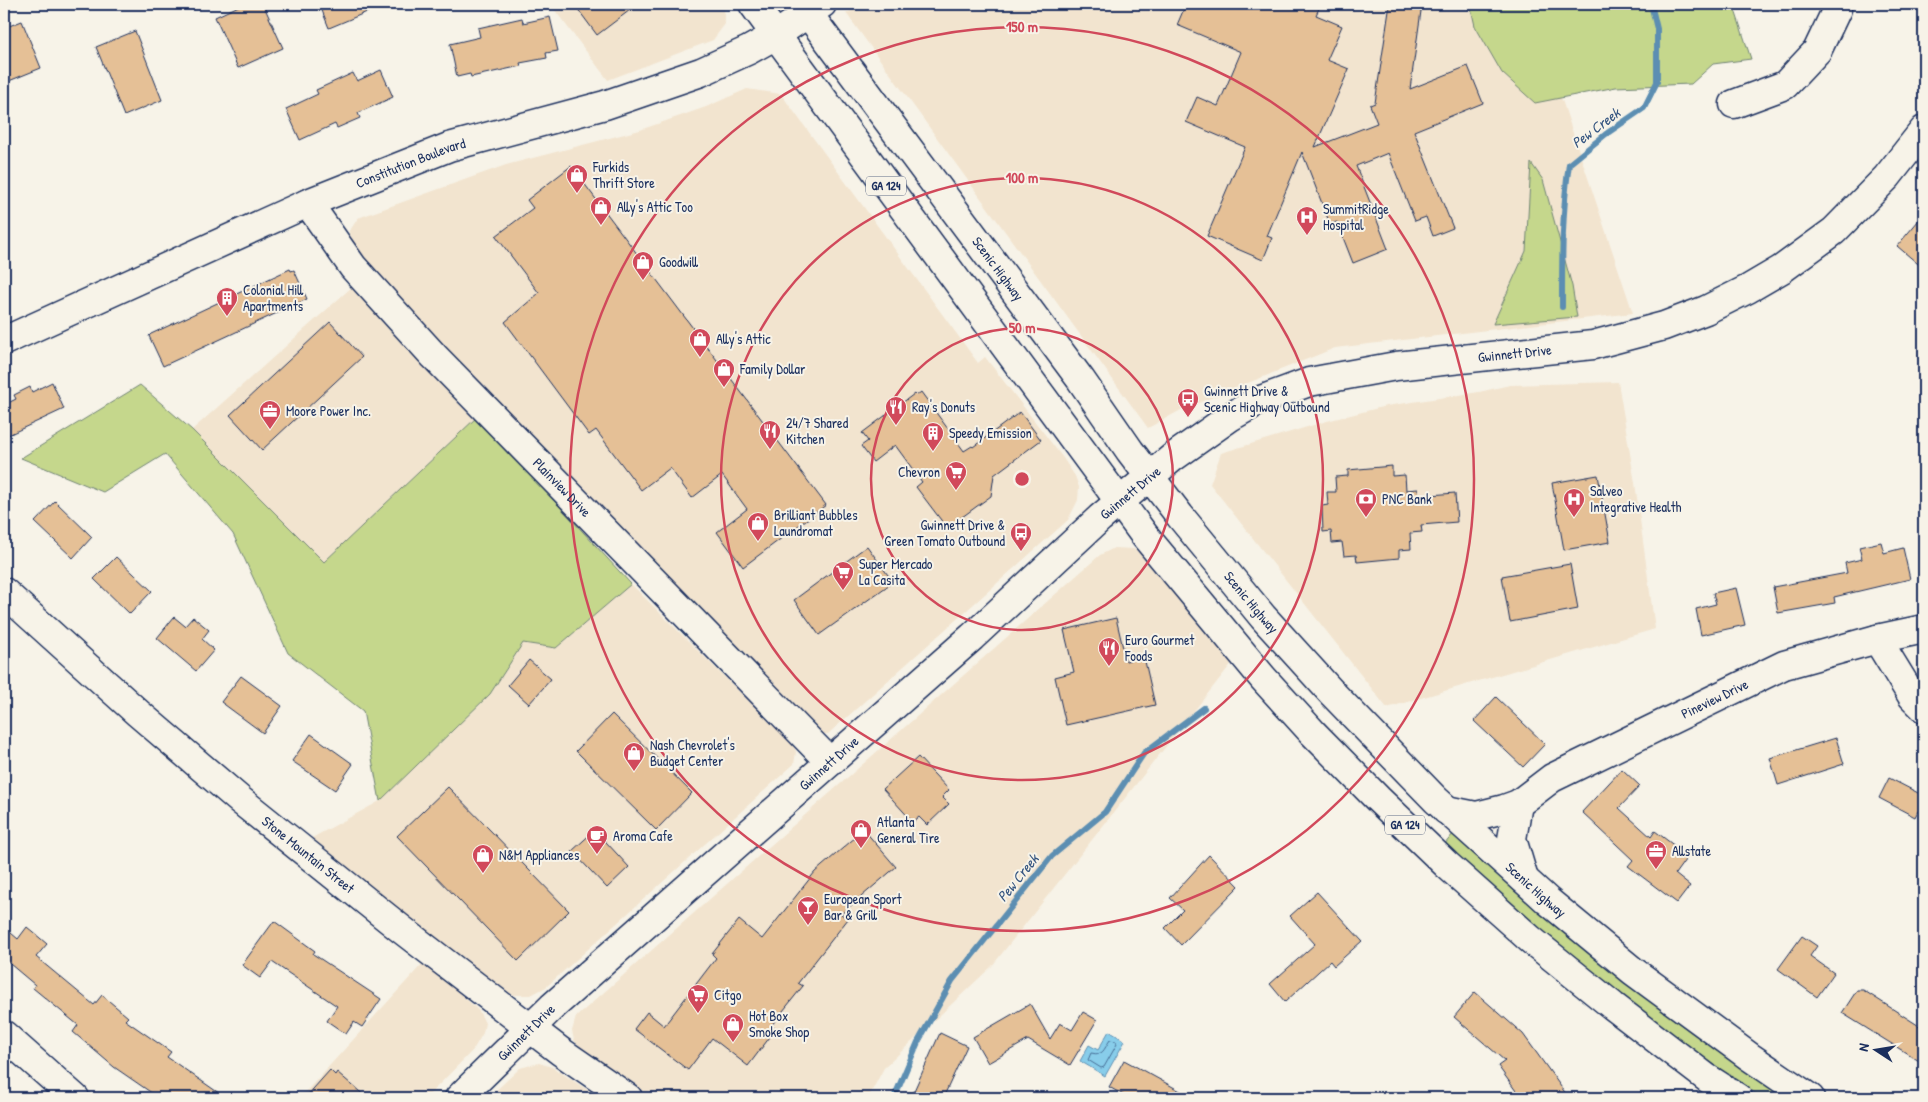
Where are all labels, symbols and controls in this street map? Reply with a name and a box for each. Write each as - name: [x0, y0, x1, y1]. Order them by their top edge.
- text: 150 m: [1006, 16, 1038, 37]
- water label: Pew Creek: [1567, 101, 1626, 153]
- street label: Constitution Boulevard: [353, 133, 468, 192]
- place label: Furkids Thrift Store: [592, 157, 655, 192]
- shop icon: Furkids Thrift Store: [565, 163, 589, 194]
- text: 100 m: [1006, 167, 1038, 188]
- road number: GA 124: [866, 177, 906, 196]
- shop icon: Ally's Attic Too: [589, 195, 613, 226]
- place label: Ally's Attic Too: [617, 197, 693, 217]
- place label: SummitRidge Hospital: [1323, 199, 1389, 235]
- hospital icon: SummitRidge Hospital: [1295, 205, 1319, 236]
- street label: Scenic Highway: [968, 232, 1029, 305]
- shop icon: Goodwill: [631, 250, 655, 281]
- place label: Goodwill: [659, 252, 699, 271]
- place label: Colonial Hill Apartments: [243, 280, 304, 316]
- building icon: Colonial Hill Apartments: [215, 286, 239, 317]
- text: 50 m: [1009, 317, 1035, 338]
- shop icon: Ally's Attic: [688, 327, 712, 358]
- place label: Ally's Attic: [716, 329, 771, 349]
- street label: Gwinnett Drive: [1477, 339, 1553, 366]
- shop icon: Family Dollar: [712, 357, 736, 388]
- place label: Family Dollar: [739, 359, 806, 379]
- place label: Gwinnett Drive & Scenic Highway Outbound: [1204, 381, 1330, 417]
- bus stop icon: Gwinnett Drive & Scenic Highway Outbound: [1176, 387, 1200, 418]
- restaurant icon: Ray's Donuts: [884, 395, 908, 426]
- place label: Ray's Donuts: [912, 397, 975, 417]
- office icon: Moore Power Inc.: [258, 399, 282, 430]
- place label: Moore Power Inc.: [286, 401, 371, 420]
- place label: 24/7 Shared Kitchen: [786, 413, 849, 448]
- restaurant icon: 24/7 Shared Kitchen: [758, 419, 782, 450]
- building icon: Speedy Emission: [921, 421, 945, 452]
- place label: Speedy Emission: [949, 423, 1032, 443]
- street label: Plainview Drive: [529, 453, 596, 521]
- supermarket icon: Chevron: [944, 460, 968, 491]
- street label: Gwinnett Drive: [1095, 461, 1165, 523]
- place label: Chevron: [898, 462, 940, 481]
- centre of rings: [1013, 470, 1031, 488]
- place label: Salveo Integrative Health: [1590, 481, 1682, 517]
- bank icon: PNC Bank: [1354, 487, 1378, 518]
- hospital icon: Salveo Integrative Health: [1562, 487, 1586, 518]
- place label: PNC Bank: [1382, 489, 1432, 508]
- place label: Brilliant Bubbles Laundromat: [774, 505, 858, 540]
- shop icon: Brilliant Bubbles Laundromat: [746, 511, 770, 542]
- place label: Gwinnett Drive & Green Tomato Outbound: [884, 515, 1006, 550]
- bus stop icon: Gwinnett Drive & Green Tomato Outbound: [1009, 521, 1033, 552]
- place label: Super Mercado La Casita: [859, 554, 933, 589]
- supermarket icon: Super Mercado La Casita: [831, 560, 855, 591]
- street label: Scenic Highway: [1220, 567, 1283, 638]
- place label: Euro Gourmet Foods: [1124, 630, 1194, 665]
- restaurant icon: Euro Gourmet Foods: [1097, 636, 1121, 667]
- street label: Pineview Drive: [1678, 674, 1751, 723]
- street label: Gwinnett Drive: [794, 731, 863, 794]
- place label: Nash Chevrolet's Budget Center: [650, 735, 735, 771]
- shop icon: Nash Chevrolet's Budget Center: [622, 741, 646, 772]
- street label: Stone Mountain Street: [258, 811, 359, 897]
- place label: Atlanta General Tire: [877, 812, 940, 847]
- road number: GA 124: [1385, 816, 1425, 834]
- shop icon: Atlanta General Tire: [849, 818, 873, 849]
- cafe icon: Aroma Cafe: [585, 824, 609, 855]
- place label: Aroma Cafe: [613, 826, 673, 845]
- office icon: Allstate: [1644, 839, 1668, 870]
- place label: Allstate: [1672, 841, 1711, 860]
- shop icon: N&M Appliances: [471, 843, 495, 874]
- place label: N&M Appliances: [499, 845, 579, 865]
- water label: Pew Creek: [992, 848, 1044, 906]
- street label: Scenic Highway: [1502, 857, 1571, 922]
- place label: European Sport Bar & Grill: [824, 889, 902, 924]
- bar icon: European Sport Bar & Grill: [796, 895, 820, 926]
- supermarket icon: Citgo: [686, 983, 710, 1014]
- place label: Citgo: [714, 985, 742, 1005]
- street label: Gwinnett Drive: [493, 999, 559, 1065]
- place label: Hot Box Smoke Shop: [749, 1006, 809, 1042]
- shop icon: Hot Box Smoke Shop: [721, 1012, 745, 1043]
- north arrow: [1850, 1024, 1900, 1074]
- text: N: [1853, 1041, 1873, 1053]

